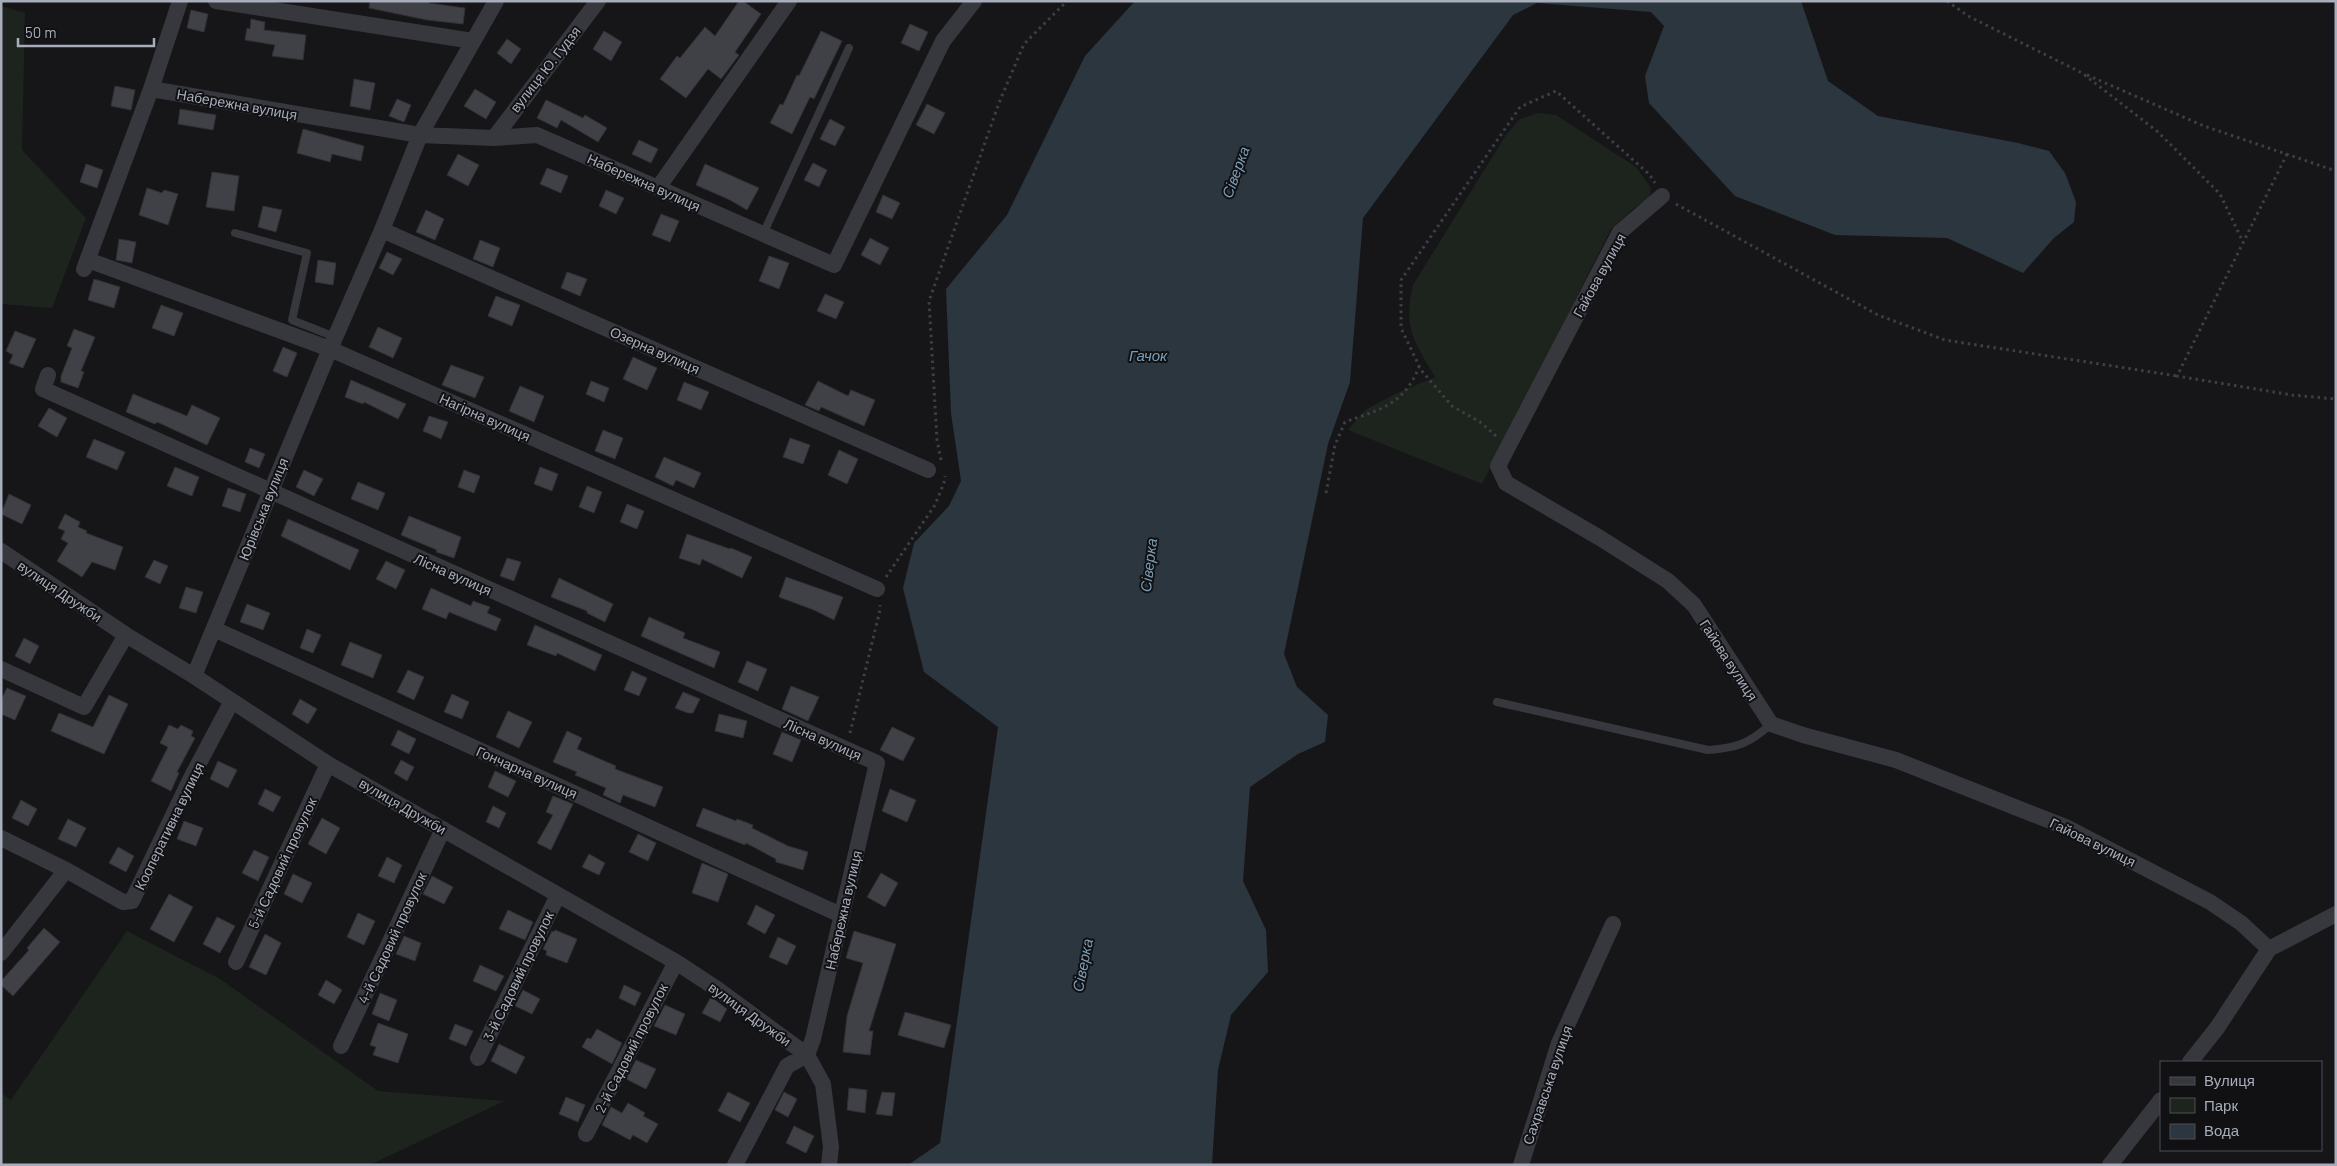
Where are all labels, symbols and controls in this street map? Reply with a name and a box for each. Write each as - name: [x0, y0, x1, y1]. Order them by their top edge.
- scale bar: [18, 15, 154, 47]
- text: 50 m: [25, 23, 57, 41]
- street label: вулиця Ю. Гудзя: [506, 23, 584, 115]
- street label: Набережна вулиця: [175, 85, 299, 123]
- water label: Сіверка: [1217, 144, 1253, 200]
- street label: Набережна вулиця: [585, 149, 703, 215]
- street label: Гайова вулиця: [1569, 230, 1629, 320]
- street label: Озерна вулиця: [607, 323, 703, 377]
- water label: Гачок: [1129, 346, 1168, 364]
- street label: Нагірна вулиця: [437, 389, 533, 445]
- street label: Юрівська вулиця: [235, 455, 291, 563]
- water label: Сіверка: [1136, 537, 1160, 593]
- street label: Лісна вулиця: [412, 549, 494, 599]
- street label: вулиця Дружби: [15, 557, 105, 625]
- street label: Гайова вулиця: [1696, 616, 1762, 704]
- street label: Лісна вулиця: [782, 714, 864, 764]
- street label: Гончарна вулиця: [474, 742, 580, 802]
- street label: Кооперативна вулиця: [131, 759, 207, 893]
- street label: вулиця Дружби: [356, 774, 450, 838]
- street label: 5-й Садовий провулок: [244, 794, 320, 931]
- street label: Гайова вулиця: [2047, 814, 2139, 870]
- street label: Набережна вулиця: [821, 849, 865, 971]
- street label: 4-й Садовий провулок: [354, 869, 430, 1006]
- street label: 3-й Садовий провулок: [479, 907, 557, 1044]
- water label: Сіверка: [1068, 937, 1096, 993]
- street label: вулиця Дружби: [705, 978, 795, 1050]
- street label: 2-й Садовий провулок: [591, 980, 671, 1115]
- street label: Сахравська вулиця: [1519, 1023, 1575, 1147]
- legend: [2160, 1061, 2322, 1151]
- text: Вулиця: [2204, 1071, 2255, 1089]
- text: Парк: [2204, 1096, 2238, 1114]
- text: Вода: [2204, 1121, 2240, 1139]

